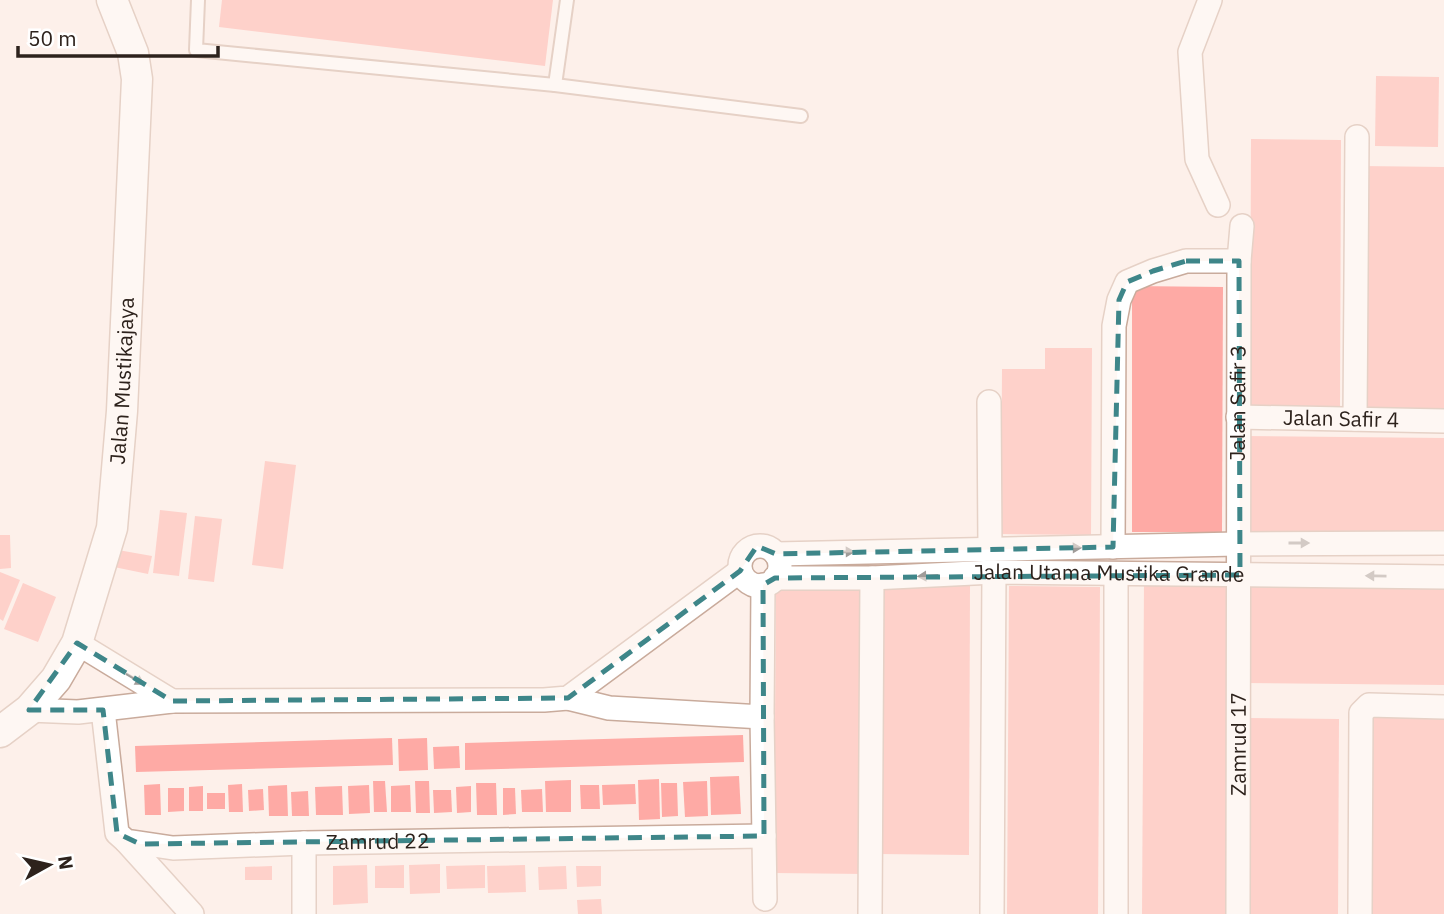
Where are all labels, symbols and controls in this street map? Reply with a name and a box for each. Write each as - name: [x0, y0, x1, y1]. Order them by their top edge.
- scale bar: [18, 14, 217, 58]
- text: 50 m: [28, 24, 77, 52]
- street label: Jalan Mustikajaya: [102, 297, 140, 465]
- street label: Jalan Safir 3: [1223, 345, 1251, 461]
- street label: Jalan Safir 4: [1283, 403, 1399, 433]
- one-way arrow: [1288, 538, 1310, 549]
- one-way arrow: [1061, 542, 1083, 554]
- one-way arrow: [833, 547, 855, 558]
- street label: Jalan Utama Mustika Grande: [973, 557, 1245, 588]
- one-way arrow: [917, 570, 939, 581]
- one-way arrow: [1365, 570, 1387, 582]
- one-way arrow: [126, 672, 145, 685]
- street label: Zamrud 17: [1224, 692, 1252, 796]
- street label: Zamrud 22: [325, 826, 430, 856]
- north arrow: [14, 830, 84, 900]
- text: N: [53, 854, 79, 871]

